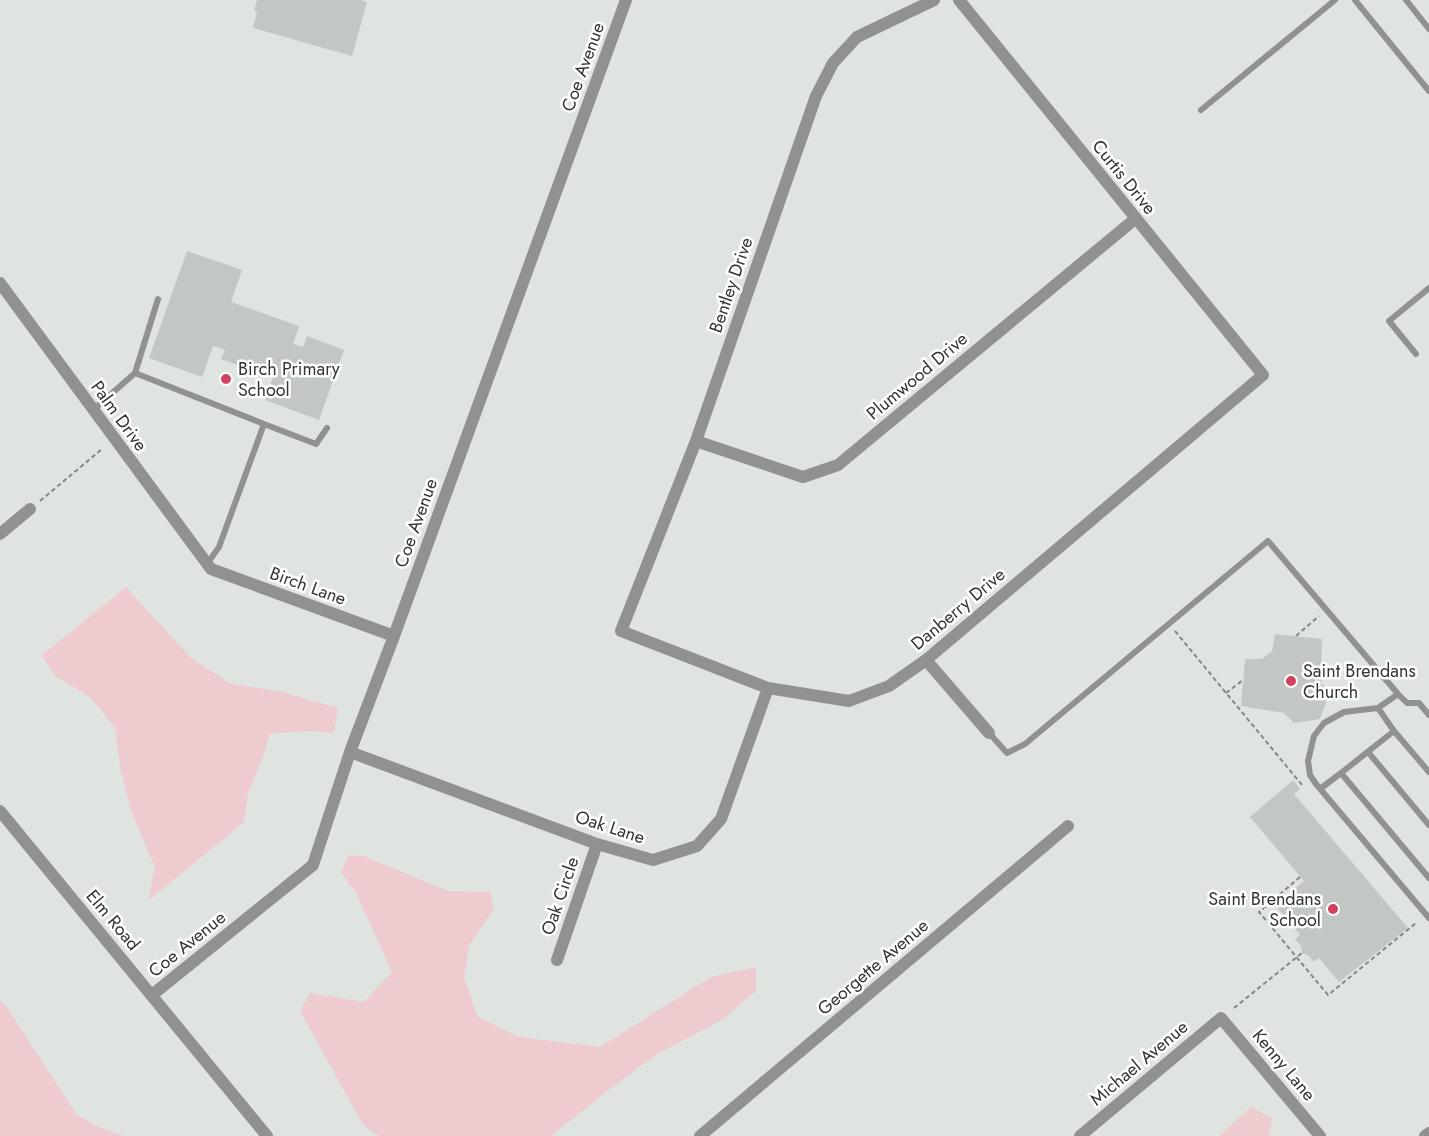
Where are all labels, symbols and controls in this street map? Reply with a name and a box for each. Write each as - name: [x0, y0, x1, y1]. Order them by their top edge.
- street label: Coe Avenue: [555, 19, 611, 115]
- street label: Curtis Drive: [1086, 134, 1162, 220]
- street label: Bentley Drive: [703, 234, 759, 336]
- street label: Plumwood Drive: [861, 326, 973, 426]
- place label: Birch Primary School: [238, 356, 340, 403]
- marker: Birch Primary School: [219, 372, 233, 386]
- street label: Palm Drive: [85, 375, 153, 457]
- street label: Coe Avenue: [388, 475, 444, 571]
- street label: Birch Lane: [266, 560, 350, 612]
- street label: Danberry Drive: [905, 562, 1011, 656]
- place label: Saint Brendans Church: [1303, 658, 1416, 705]
- marker: Saint Brendans Church: [1284, 674, 1298, 688]
- street label: Oak Lane: [572, 804, 648, 850]
- street label: Oak Circle: [534, 853, 586, 939]
- street label: Elm Road: [80, 884, 146, 956]
- place label: Saint Brendans School: [1208, 886, 1321, 933]
- marker: Saint Brendans School: [1326, 902, 1340, 916]
- street label: Coe Avenue: [143, 905, 231, 983]
- street label: Georgette Avenue: [812, 913, 934, 1021]
- street label: Michael Avenue: [1084, 1014, 1194, 1112]
- street label: Kenny Lane: [1246, 1024, 1322, 1106]

